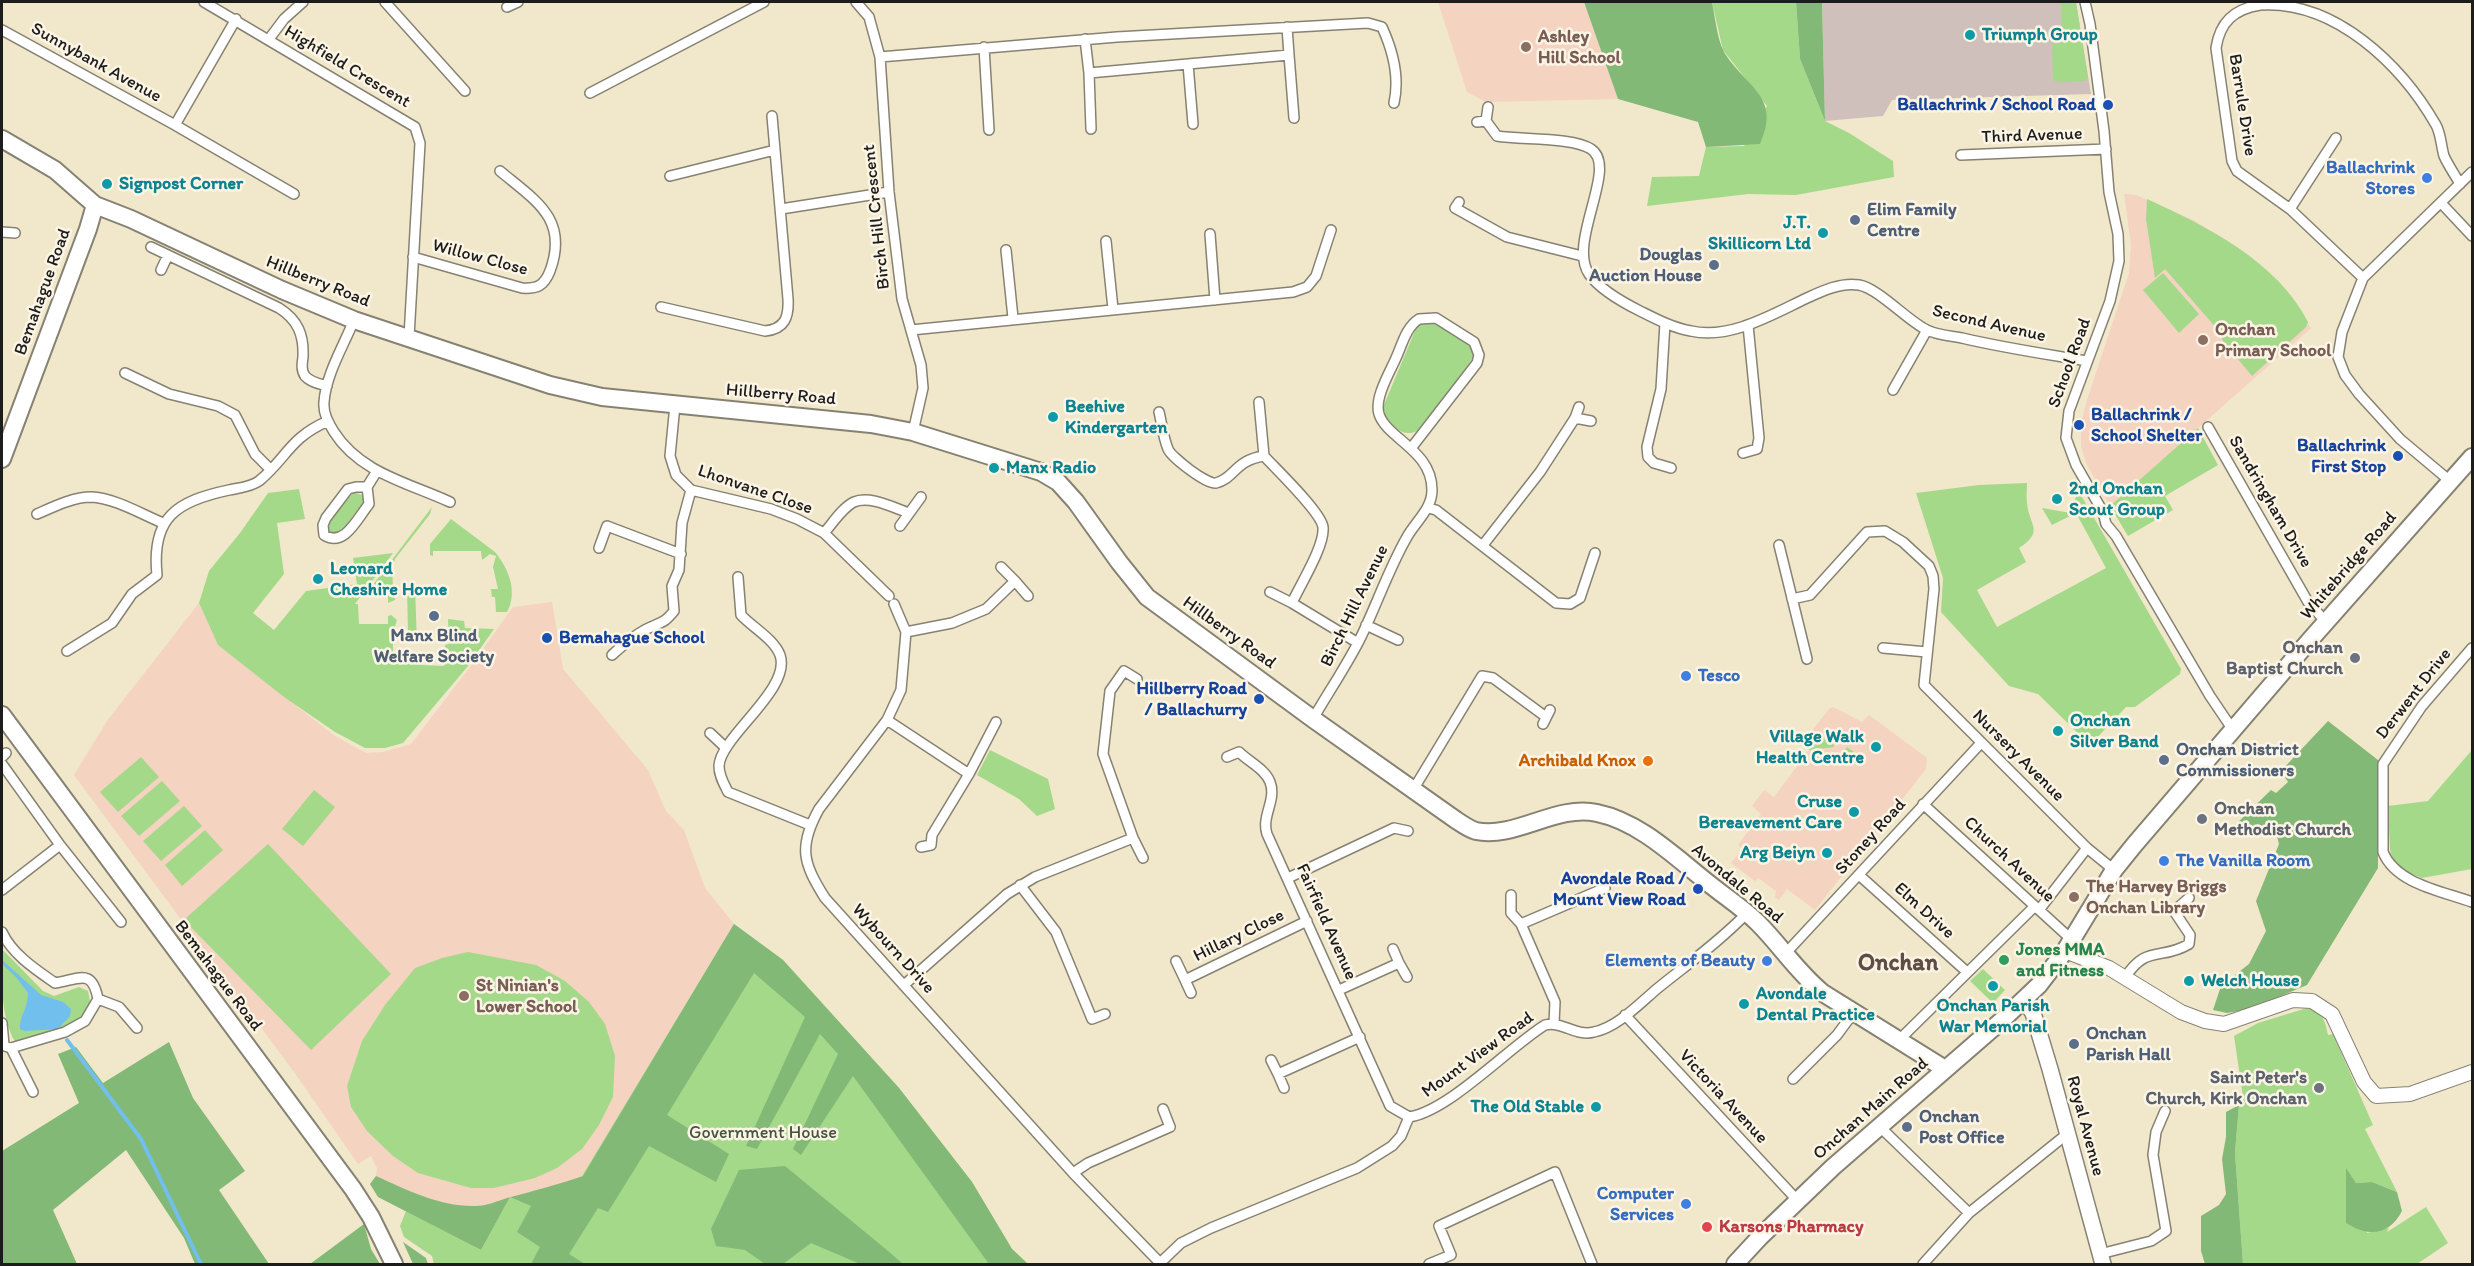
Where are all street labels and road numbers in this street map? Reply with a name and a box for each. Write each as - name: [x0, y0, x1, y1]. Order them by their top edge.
- street label: Sunnybank Avenue: [27, 18, 165, 108]
- street label: Highfield Crescent: [280, 21, 414, 113]
- street label: Barrule Drive: [2223, 52, 2261, 158]
- street label: Third Avenue: [1981, 123, 2083, 149]
- street label: Birch Hill Crescent: [859, 143, 895, 291]
- street label: Bemahague Road: [10, 226, 76, 358]
- street label: Willow Close: [430, 235, 530, 281]
- street label: Hillberry Road: [263, 251, 373, 313]
- street label: Second Avenue: [1930, 300, 2048, 348]
- street label: School Road: [2044, 315, 2096, 411]
- street label: Hillberry Road: [725, 379, 837, 411]
- street label: Sandringham Drive: [2223, 432, 2317, 572]
- street label: Lhonvane Close: [695, 460, 815, 520]
- street label: Whitebridge Road: [2296, 507, 2402, 625]
- street label: Birch Hill Avenue: [1316, 542, 1394, 670]
- street label: Hillberry Road: [1178, 592, 1280, 674]
- street label: Derwent Drive: [2372, 644, 2456, 744]
- street label: Nursery Avenue: [1967, 705, 2069, 807]
- street label: Stoney Road: [1831, 794, 1911, 880]
- street label: Church Avenue: [1959, 812, 2059, 908]
- street label: Avondale Road: [1687, 839, 1787, 929]
- street label: Fairfield Avenue: [1291, 860, 1361, 984]
- street label: Elm Drive: [1889, 878, 1959, 944]
- street label: Wybourn Drive: [847, 899, 939, 999]
- street label: Hillary Close: [1190, 905, 1288, 967]
- street label: Bemahague Road: [169, 916, 267, 1036]
- street label: Mount View Road: [1418, 1007, 1538, 1103]
- street label: Victoria Avenue: [1674, 1045, 1772, 1149]
- street label: Onchan Main Road: [1809, 1053, 1933, 1165]
- street label: Royal Avenue: [2061, 1074, 2109, 1178]

